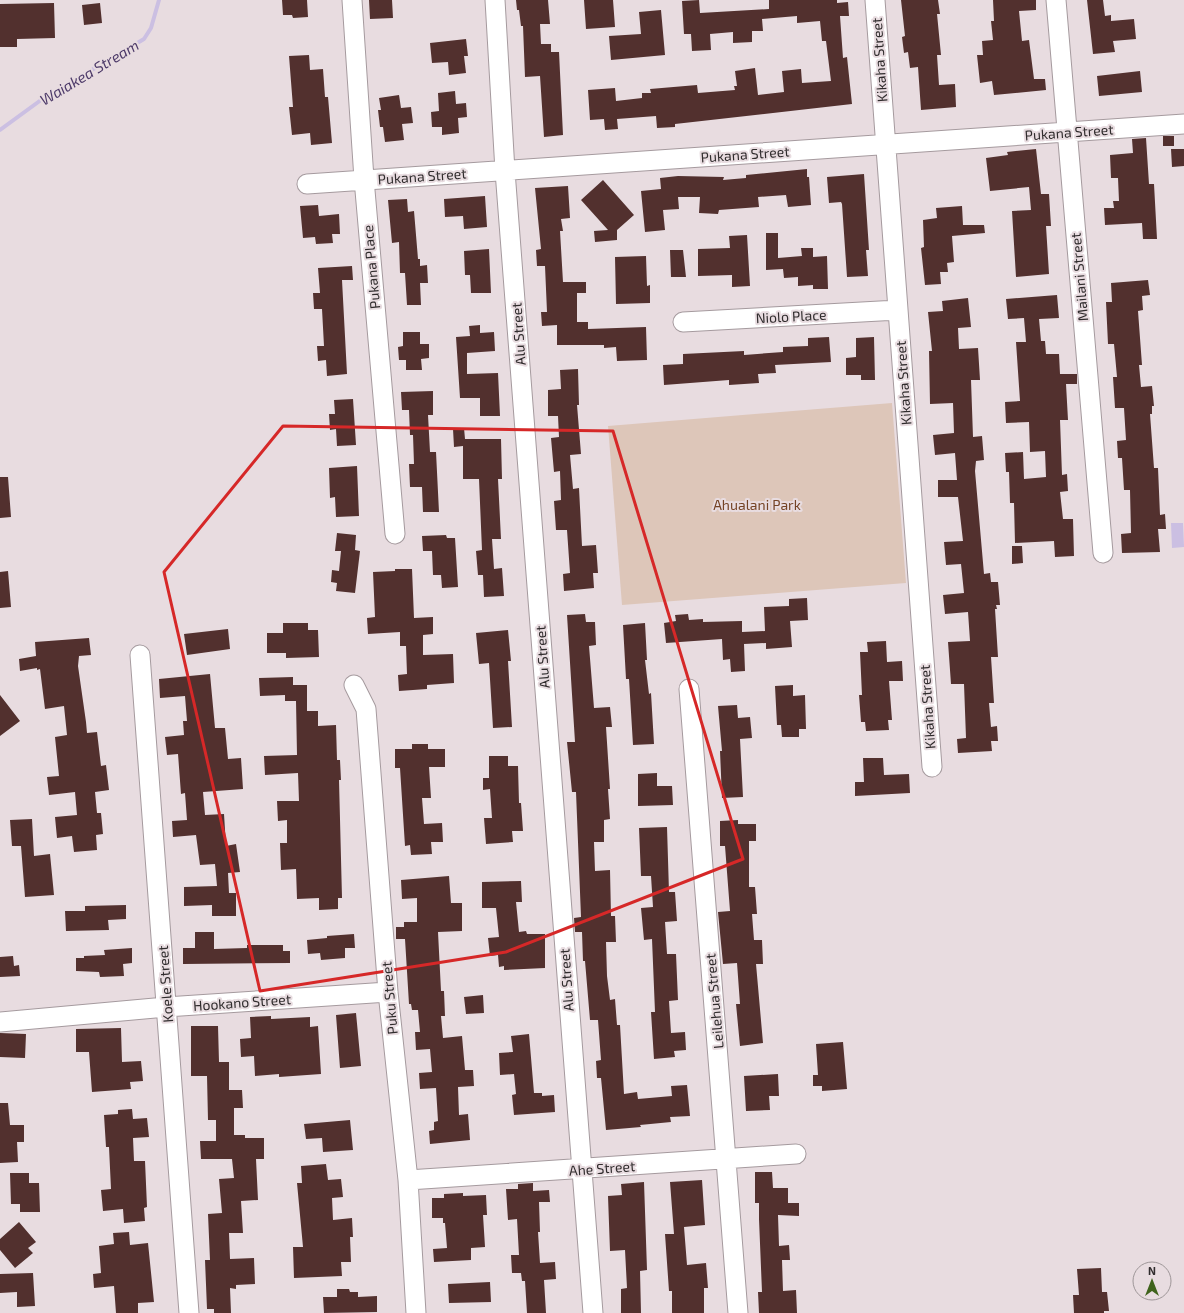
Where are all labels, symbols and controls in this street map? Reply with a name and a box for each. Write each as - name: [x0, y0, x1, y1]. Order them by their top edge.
- street label: Kikaha Street: [868, 17, 890, 103]
- water label: Waiakea Stream: [36, 35, 142, 109]
- street label: Pukana Street: [1024, 120, 1114, 144]
- street label: Pukana Street: [700, 142, 790, 166]
- street label: Pukana Street: [377, 164, 467, 188]
- street label: Pukana Place: [359, 224, 383, 310]
- street label: Mailani Street: [1067, 232, 1091, 322]
- street label: Alu Street: [507, 302, 529, 366]
- street label: Niolo Place: [755, 306, 827, 326]
- street label: Kikaha Street: [892, 340, 914, 426]
- park label: Ahualani Park: [713, 496, 801, 513]
- street label: Alu Street: [531, 625, 553, 689]
- street label: Kikaha Street: [916, 664, 938, 750]
- street label: Koele Street: [154, 945, 176, 1023]
- street label: Alu Street: [555, 948, 577, 1012]
- street label: Leilehua Street: [701, 953, 727, 1049]
- street label: Puku Street: [377, 961, 401, 1035]
- street label: Hookano Street: [192, 990, 292, 1014]
- street label: Ahe Street: [568, 1157, 636, 1179]
- north arrow: [1132, 1261, 1172, 1301]
- text: N: [1148, 1264, 1156, 1277]

